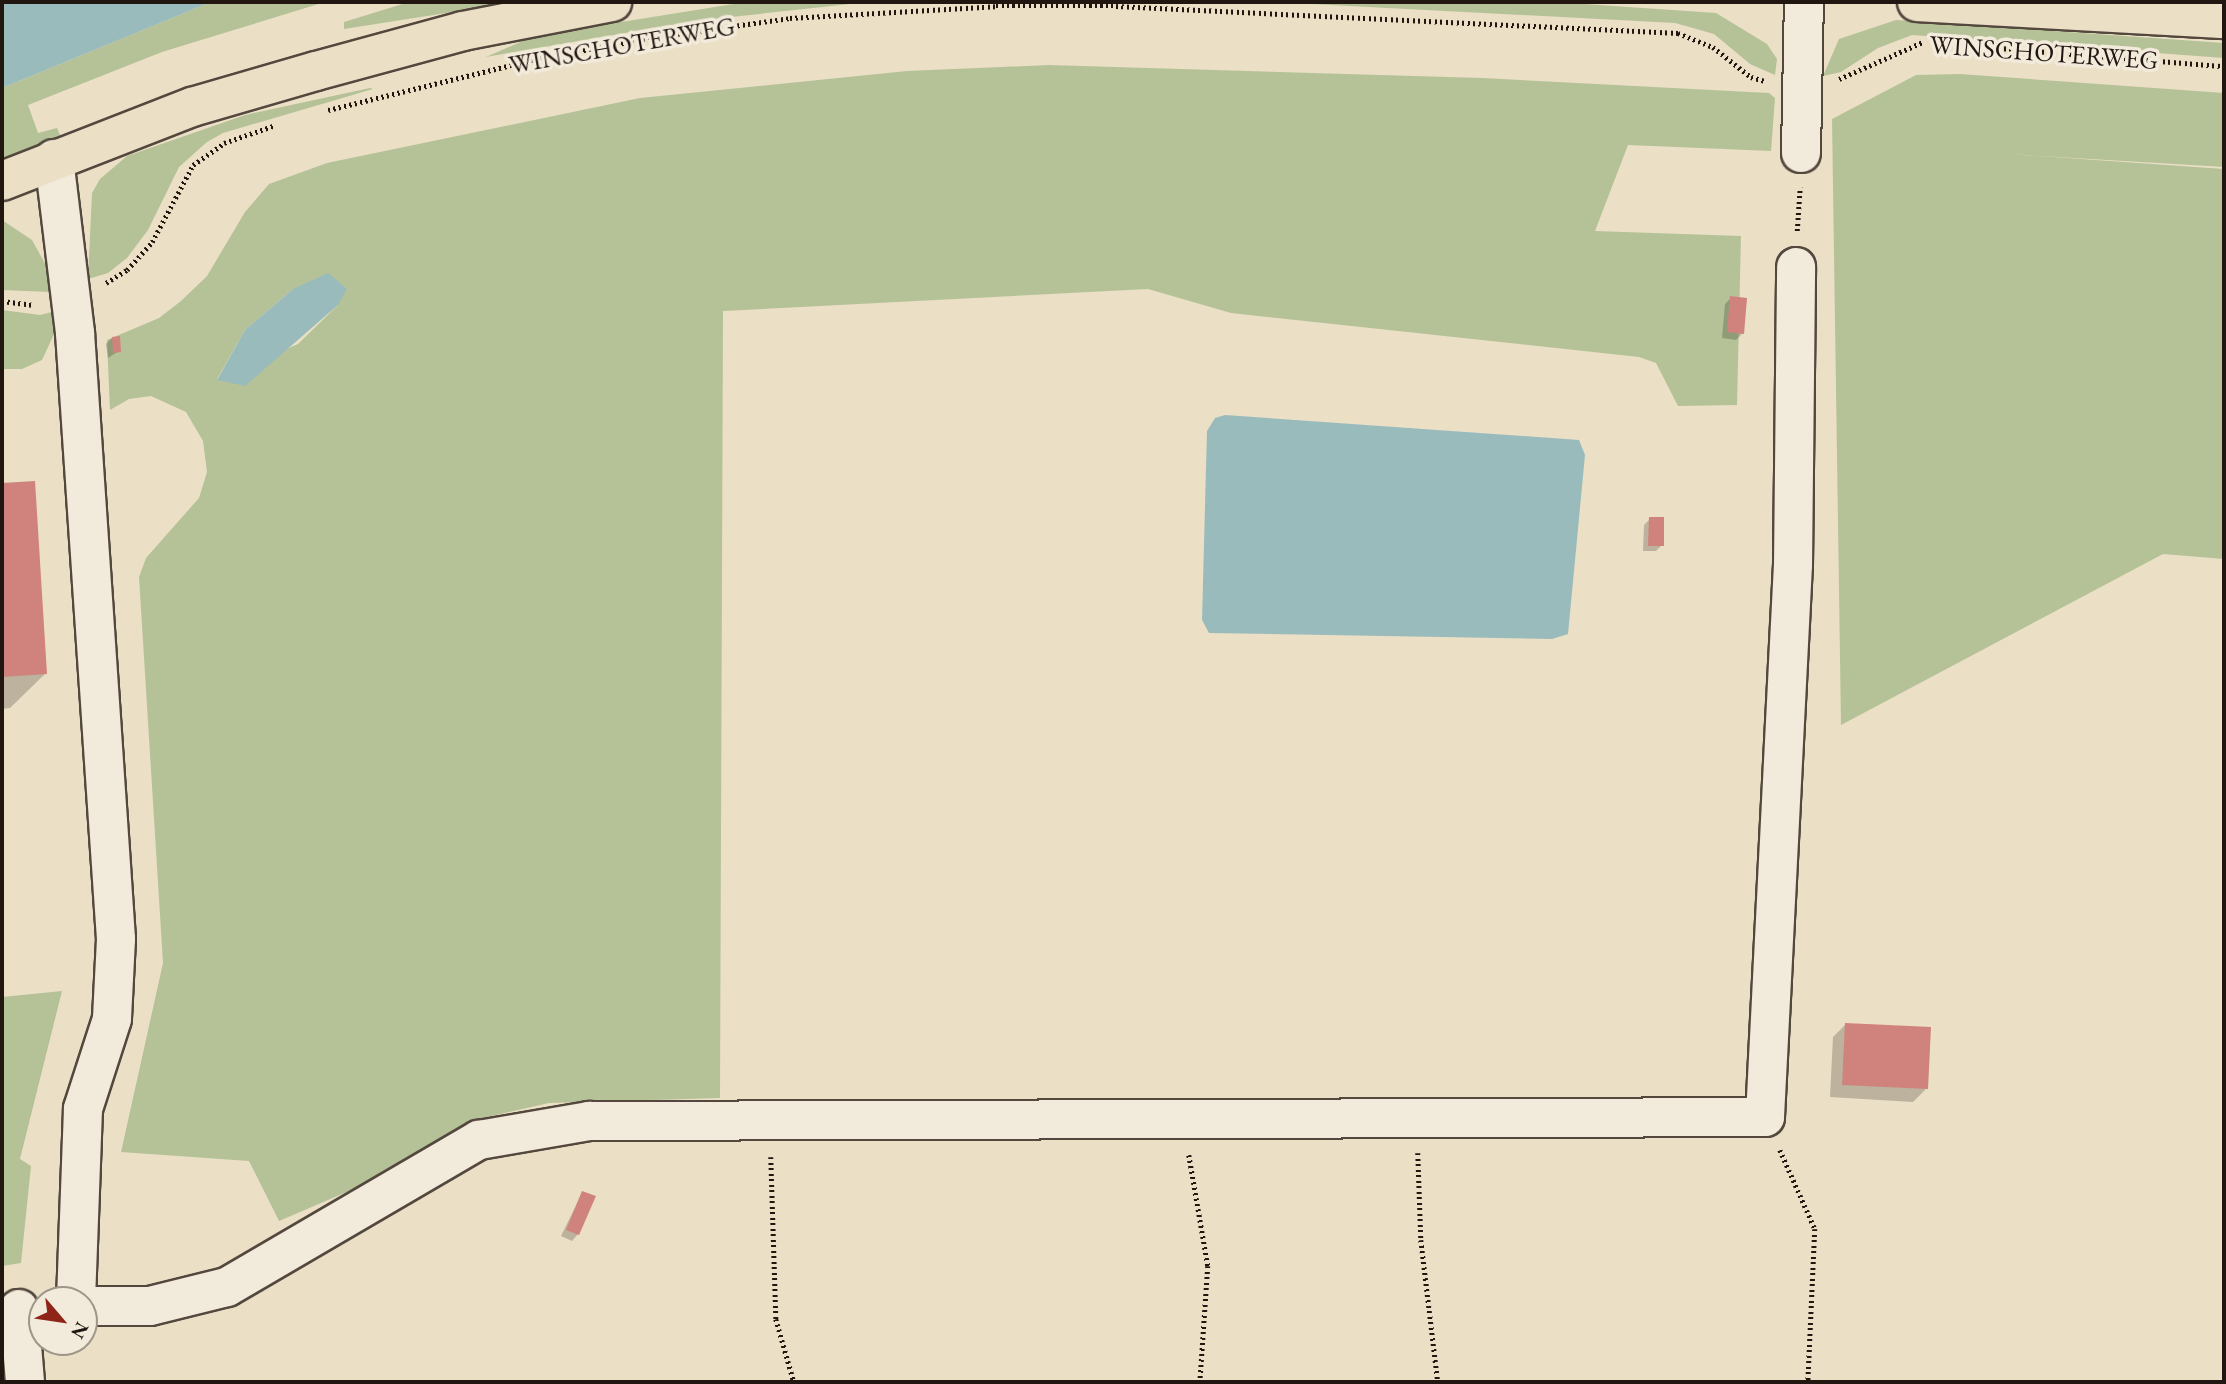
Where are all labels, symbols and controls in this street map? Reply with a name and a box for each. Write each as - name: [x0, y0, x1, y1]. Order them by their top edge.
- street label: WINSCHOTERWEG: [506, 11, 738, 81]
- street label: WINSCHOTERWEG: [1929, 29, 2159, 77]
- north arrow: [28, 1286, 98, 1356]
- text: N: [65, 1318, 95, 1343]

